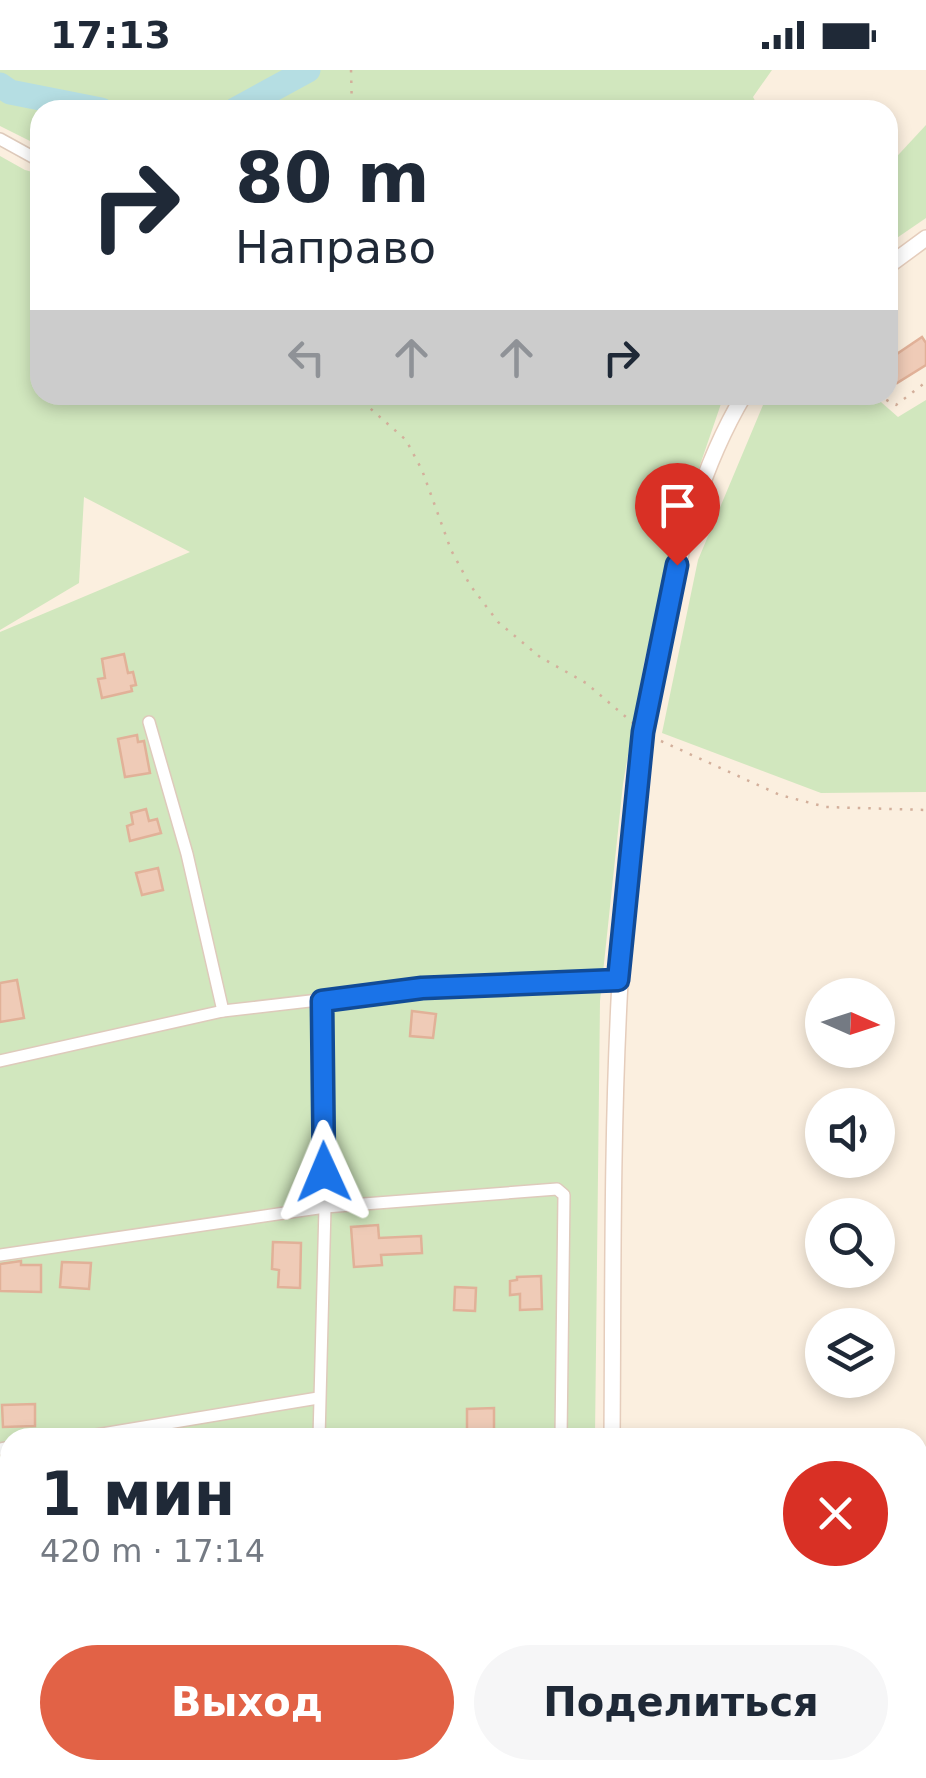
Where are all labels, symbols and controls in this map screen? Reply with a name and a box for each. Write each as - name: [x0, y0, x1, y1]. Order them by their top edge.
- text: 17:13: [50, 13, 171, 57]
- text: 80 m: [235, 137, 430, 219]
- icon: right: [70, 140, 200, 270]
- text: Направо: [235, 221, 436, 274]
- icon: left: [279, 330, 334, 385]
- icon: ahead: [384, 330, 439, 385]
- icon: ahead: [489, 330, 544, 385]
- icon: right: [594, 330, 649, 385]
- pin: [635, 463, 720, 566]
- icon: arrive: [650, 478, 705, 533]
- north arrow: [805, 978, 895, 1068]
- map controls: [805, 978, 895, 1398]
- button: sound: [805, 1088, 895, 1178]
- position arrow: [272, 1120, 376, 1224]
- button: search: [805, 1198, 895, 1288]
- button: layers: [805, 1308, 895, 1398]
- text: 1 мин: [40, 1459, 235, 1529]
- button: close: [783, 1461, 888, 1566]
- text: 420 m · 17:14: [40, 1532, 265, 1570]
- button: Выход: [40, 1645, 454, 1760]
- button: Поделиться: [474, 1645, 888, 1760]

